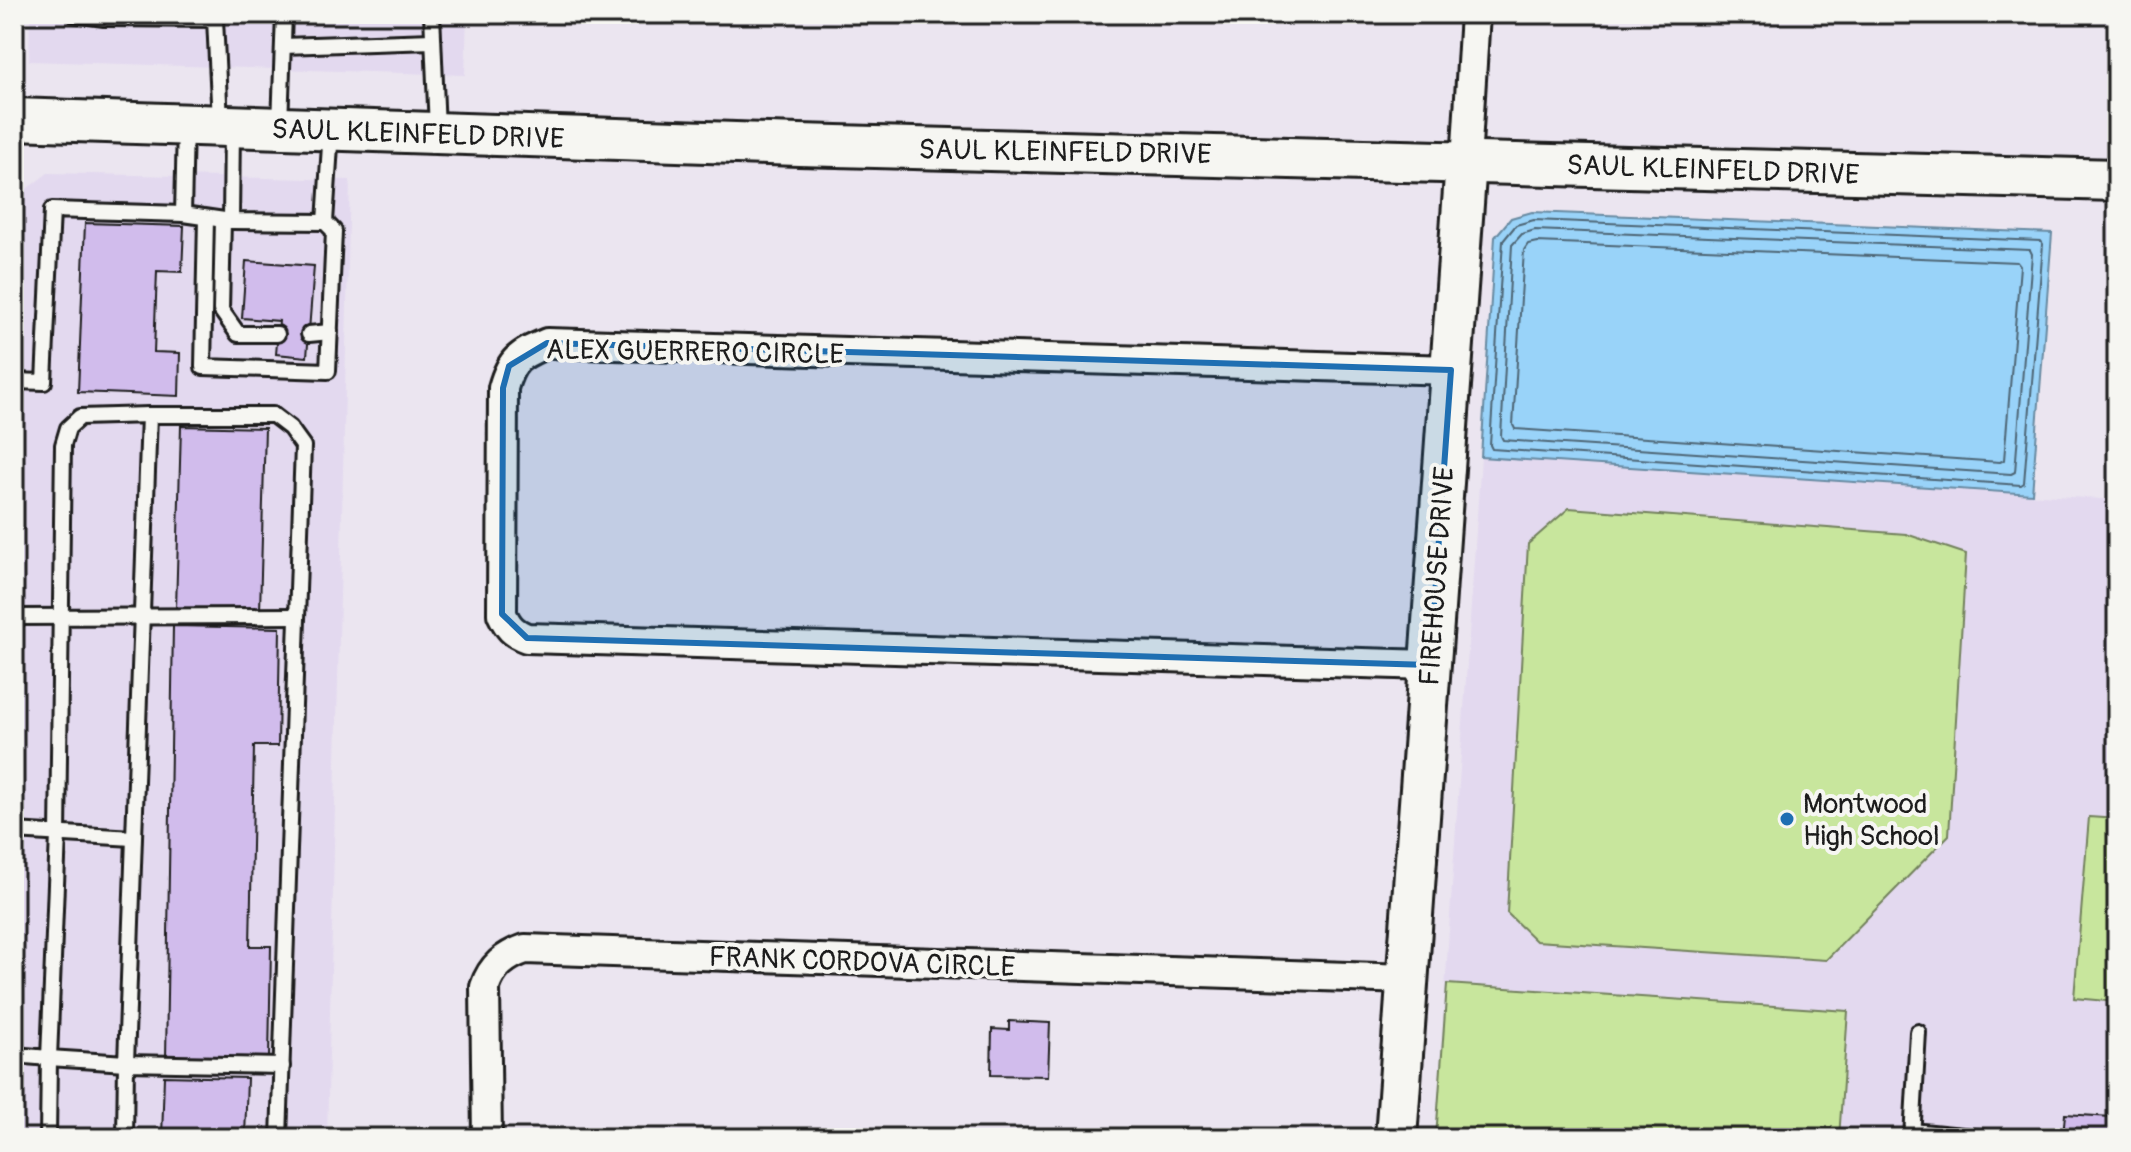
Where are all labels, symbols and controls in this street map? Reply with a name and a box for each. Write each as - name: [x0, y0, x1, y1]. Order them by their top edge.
- street label: SAUL KLEINFELD DRIVE: [271, 112, 565, 157]
- street label: SAUL KLEINFELD DRIVE: [918, 132, 1212, 173]
- street label: SAUL KLEINFELD DRIVE: [1566, 148, 1860, 193]
- street label: ALEX GUERRERO CIRCLE: [546, 332, 844, 373]
- street label: FIREHOUSE DRIVE: [1412, 465, 1463, 687]
- place label: Montwood High School: [1803, 787, 1940, 854]
- marker: Montwood High School: [1778, 810, 1796, 828]
- street label: FRANK CORDOVA CIRCLE: [708, 940, 1016, 985]

